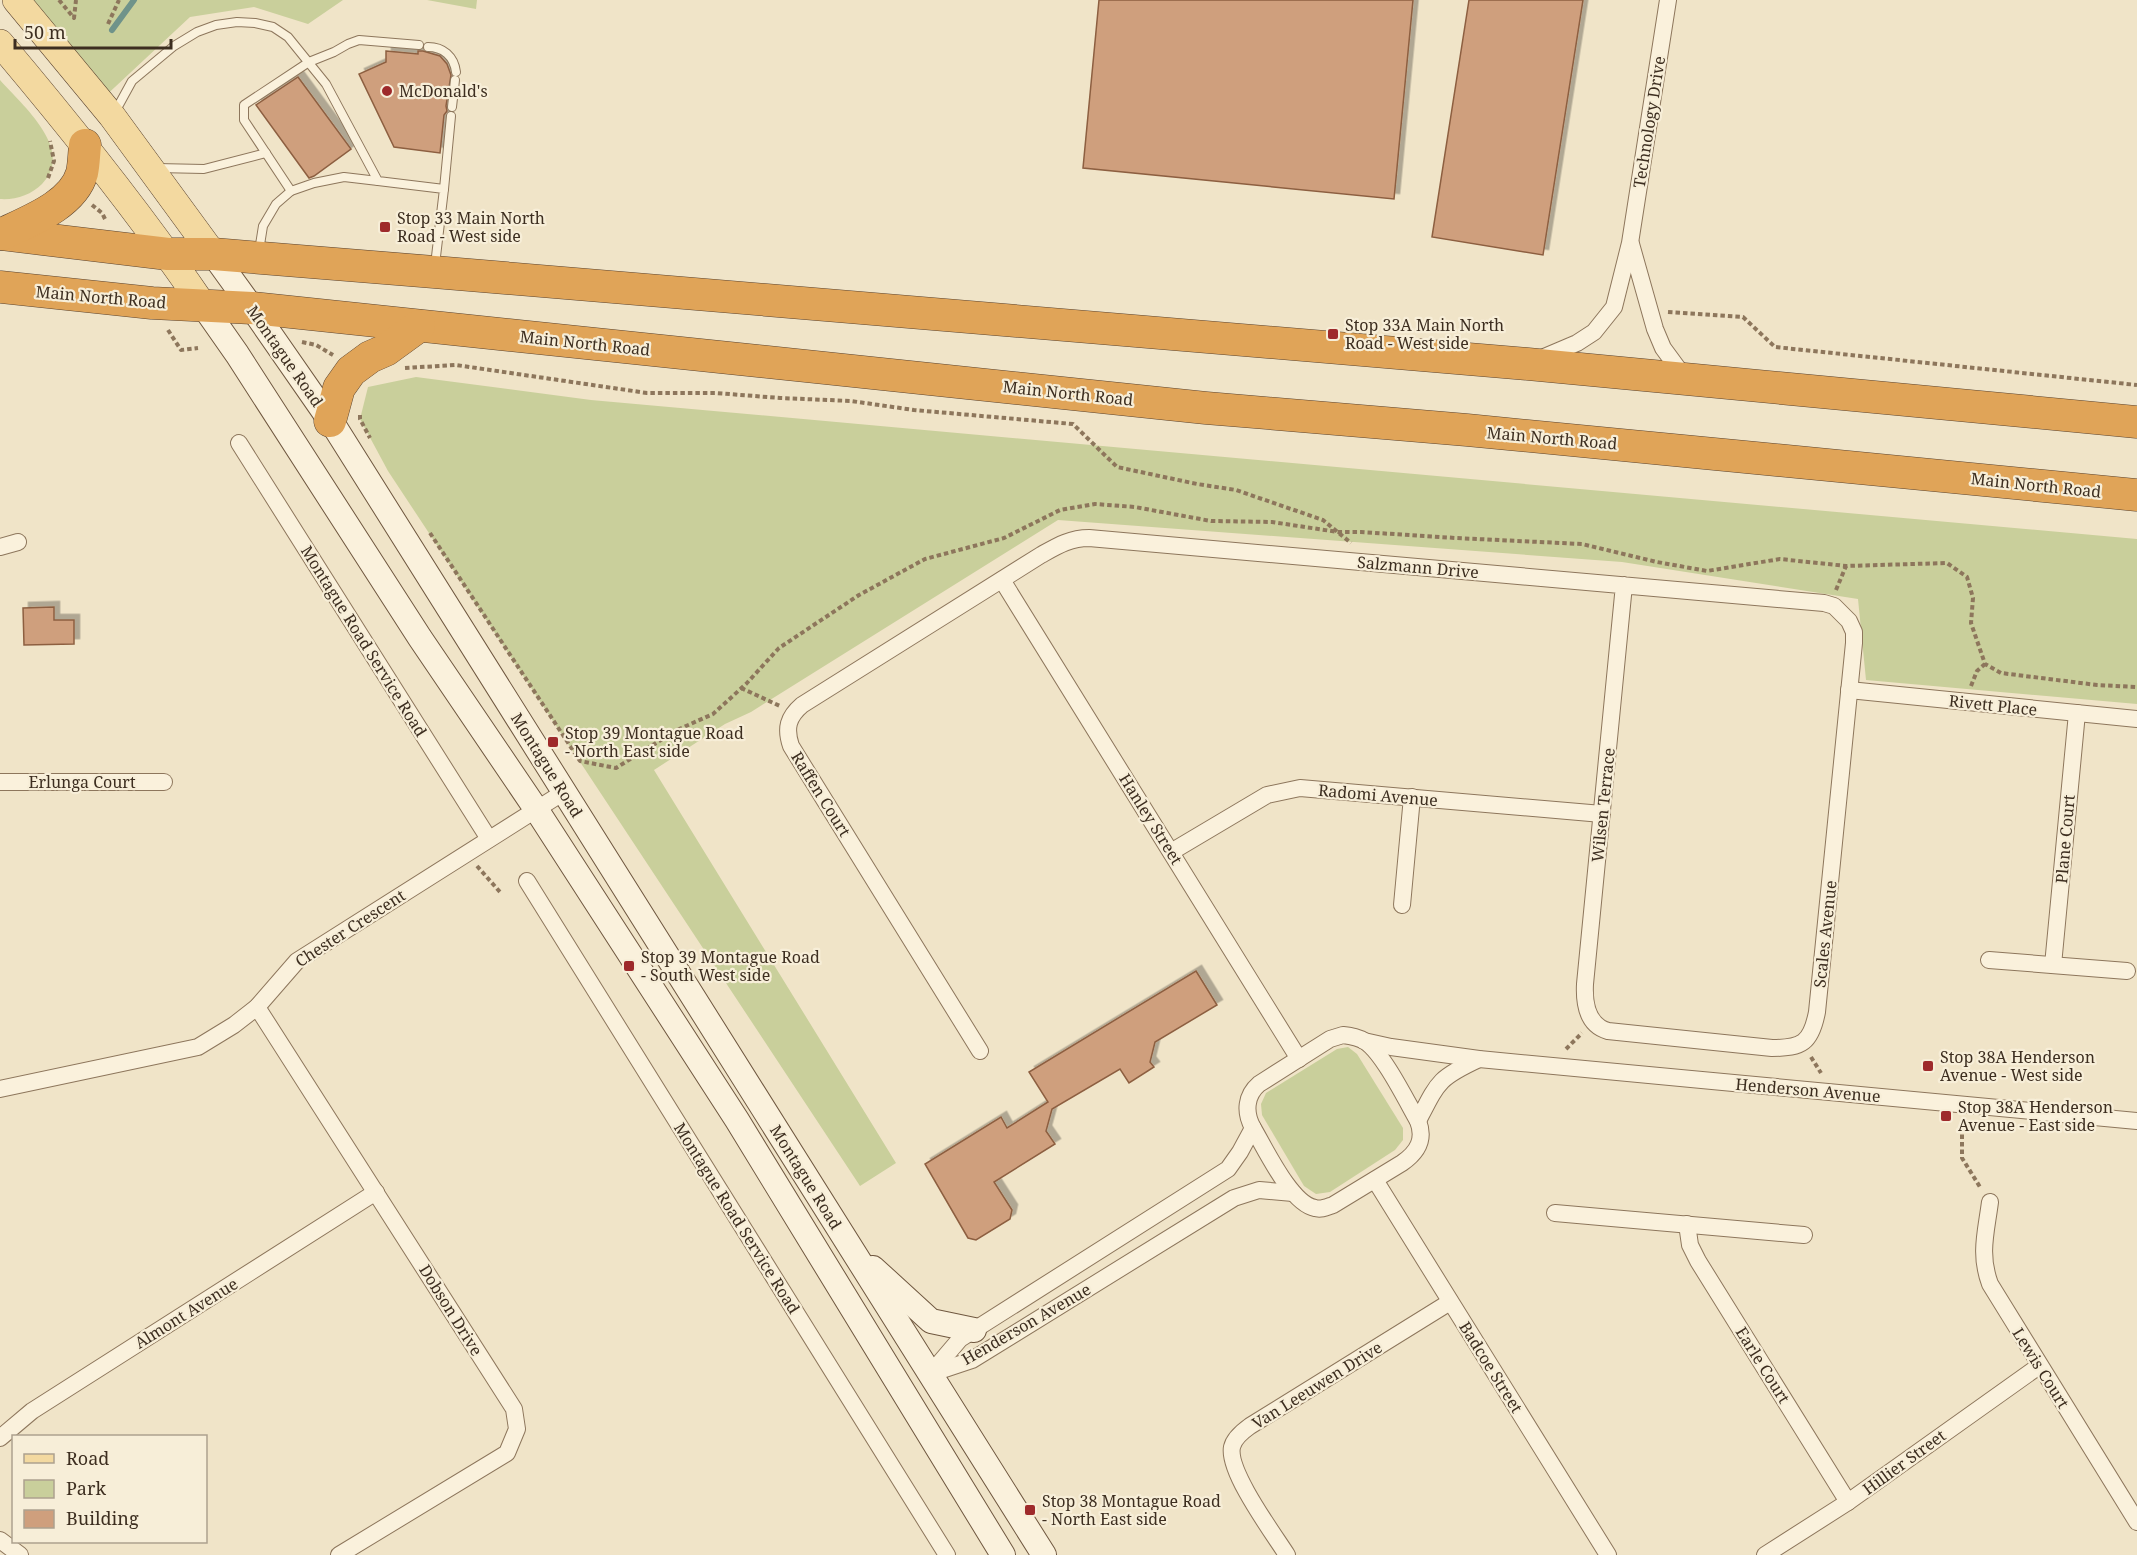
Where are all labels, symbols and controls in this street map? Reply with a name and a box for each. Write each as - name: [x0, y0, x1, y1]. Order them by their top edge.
- scale bar: [15, 12, 171, 50]
- text: 50 m: [24, 20, 66, 44]
- street label: Technology Drive: [1628, 54, 1670, 190]
- place label: McDonald's: [399, 80, 488, 102]
- marker: McDonald's: [380, 84, 394, 98]
- place label: Stop 33 Main North Road - West side: [397, 207, 545, 247]
- marker: Stop 33 Main North Road - West side: [378, 220, 392, 234]
- street label: Main North Road: [35, 280, 167, 314]
- street label: Montague Road: [242, 301, 328, 411]
- place label: Stop 33A Main North Road - West side: [1345, 314, 1504, 354]
- street label: Main North Road: [519, 325, 652, 361]
- marker: Stop 33A Main North Road - West side: [1326, 327, 1340, 341]
- street label: Main North Road: [1002, 375, 1135, 411]
- street label: Main North Road: [1486, 421, 1618, 455]
- street label: Main North Road: [1970, 467, 2103, 503]
- street label: Montague Road Service Road: [296, 541, 432, 741]
- street label: Salzmann Drive: [1356, 551, 1480, 583]
- street label: Rivett Place: [1948, 689, 2038, 721]
- street label: Montague Road: [506, 709, 588, 822]
- place label: Stop 39 Montague Road - North East side: [565, 722, 744, 762]
- marker: Stop 39 Montague Road - North East side: [546, 735, 560, 749]
- street label: Raffen Court: [786, 747, 856, 841]
- street label: Wilsen Terrace: [1586, 747, 1620, 863]
- street label: Hanley Street: [1114, 769, 1188, 869]
- street label: Erlunga Court: [28, 771, 136, 793]
- street label: Radomi Avenue: [1317, 779, 1439, 811]
- street label: Plane Court: [2050, 793, 2080, 884]
- street label: Scales Avenue: [1808, 879, 1842, 989]
- street label: Chester Crescent: [291, 884, 410, 972]
- place label: Stop 39 Montague Road - South West side: [641, 946, 820, 986]
- marker: Stop 39 Montague Road - South West side: [622, 959, 636, 973]
- place label: Stop 38A Henderson Avenue - West side: [1940, 1046, 2095, 1086]
- marker: Stop 38A Henderson Avenue - West side: [1921, 1059, 1935, 1073]
- street label: Henderson Avenue: [1735, 1073, 1881, 1107]
- place label: Stop 38A Henderson Avenue - East side: [1958, 1096, 2113, 1136]
- marker: Stop 38A Henderson Avenue - East side: [1939, 1109, 1953, 1123]
- street label: Montague Road Service Road: [669, 1118, 805, 1318]
- street label: Montague Road: [765, 1121, 847, 1234]
- street label: Dobson Drive: [414, 1260, 488, 1360]
- street label: Almont Avenue: [130, 1272, 242, 1354]
- street label: Henderson Avenue: [957, 1278, 1095, 1370]
- street label: Badcoe Street: [1454, 1317, 1528, 1417]
- street label: Earle Court: [1731, 1322, 1795, 1408]
- street label: Lewis Court: [2008, 1323, 2075, 1413]
- street label: Van Leeuwen Drive: [1248, 1336, 1386, 1434]
- street label: Hillier Street: [1858, 1424, 1950, 1500]
- legend: [12, 1435, 207, 1543]
- text: Road: [66, 1446, 109, 1470]
- text: Park: [66, 1476, 106, 1500]
- place label: Stop 38 Montague Road - North East side: [1042, 1490, 1221, 1530]
- marker: Stop 38 Montague Road - North East side: [1023, 1503, 1037, 1517]
- text: Building: [66, 1506, 139, 1530]

